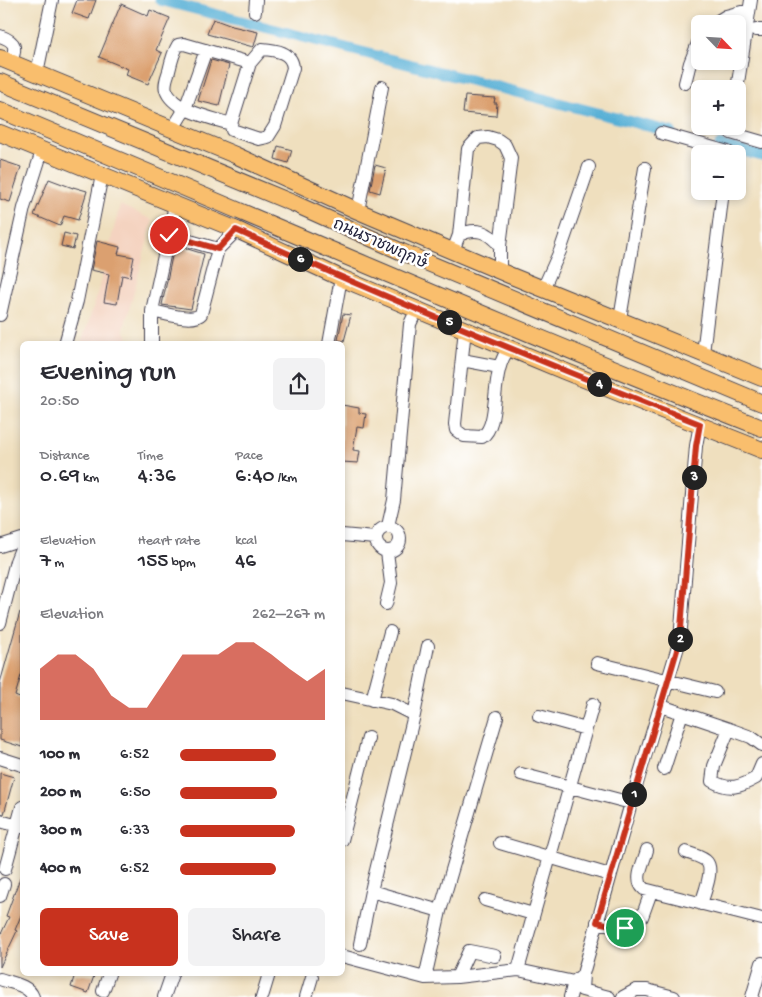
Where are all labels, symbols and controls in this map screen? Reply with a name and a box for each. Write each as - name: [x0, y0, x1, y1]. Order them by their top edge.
- north arrow: [691, 15, 746, 70]
- map controls: [691, 15, 746, 200]
- button: +: [691, 80, 746, 135]
- button: −: [691, 145, 746, 200]
- street label: ถนนราชพฤกษ์: [329, 211, 432, 275]
- pin: [148, 214, 190, 256]
- icon: check: [155, 221, 183, 249]
- pin: 6: [288, 246, 312, 272]
- text: 6: [297, 251, 304, 268]
- pin: 5: [436, 310, 462, 334]
- text: 5: [446, 314, 453, 331]
- text: Evening run: [40, 357, 176, 390]
- button: share: [273, 358, 325, 410]
- pin: 4: [586, 372, 612, 396]
- text: 4: [596, 376, 603, 393]
- text: 20:50: [40, 393, 79, 412]
- text: Distance: [40, 448, 89, 465]
- text: Time: [138, 448, 163, 465]
- text: Pace: [235, 448, 263, 465]
- pin: 3: [682, 464, 706, 490]
- text: 0.69: [40, 465, 80, 490]
- text: 4:36: [138, 465, 176, 490]
- text: 6:40: [235, 465, 274, 490]
- text: 3: [691, 469, 698, 486]
- text: km: [80, 470, 99, 487]
- text: /km: [274, 470, 297, 487]
- text: Elevation: [40, 533, 96, 550]
- text: Heart rate: [138, 533, 200, 550]
- text: kcal: [235, 533, 257, 550]
- text: 7: [40, 550, 51, 575]
- text: 155: [138, 550, 168, 575]
- text: 46: [235, 550, 256, 575]
- text: m: [51, 555, 64, 572]
- text: bpm: [168, 555, 196, 572]
- text: Elevation: [40, 606, 104, 625]
- text: 262–267 m: [252, 606, 325, 625]
- pin: 2: [668, 626, 692, 652]
- text: 2: [677, 631, 684, 648]
- text: 100 m: [40, 746, 80, 765]
- text: 6:52: [120, 746, 149, 765]
- pin: 1: [622, 782, 646, 806]
- text: 200 m: [40, 784, 81, 803]
- text: 6:50: [120, 784, 151, 803]
- text: 1: [632, 786, 637, 803]
- text: 300 m: [40, 822, 82, 841]
- text: 6:33: [120, 822, 150, 841]
- text: 400 m: [40, 860, 81, 879]
- text: 6:52: [120, 860, 149, 879]
- pin: [604, 907, 646, 949]
- button: Save: [40, 908, 178, 966]
- button: Share: [188, 908, 325, 966]
- icon: arrive: [611, 914, 639, 942]

